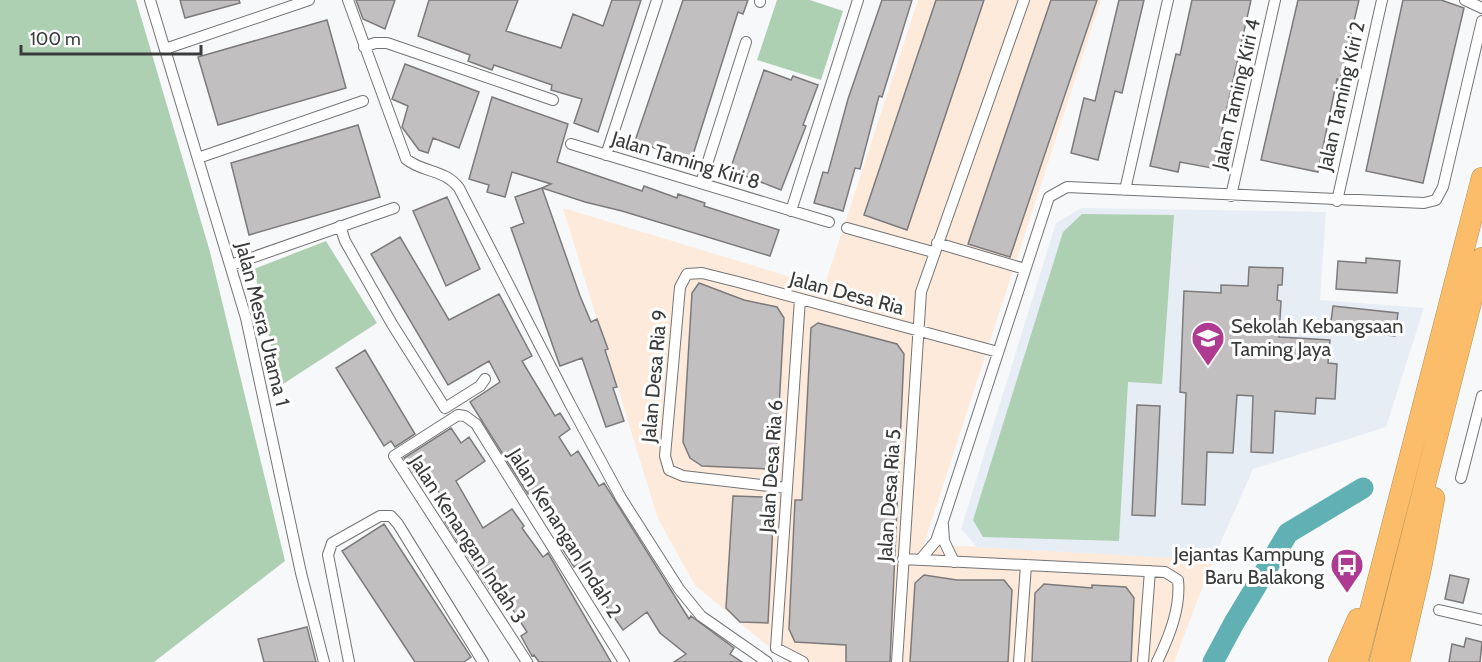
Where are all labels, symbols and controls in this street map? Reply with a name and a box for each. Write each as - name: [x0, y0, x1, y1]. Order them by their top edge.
- street label: Jalan Taming Kiri 4: [1207, 16, 1265, 173]
- scale bar: [21, 18, 201, 56]
- street label: Jalan Taming Kiri 2: [1312, 19, 1370, 174]
- text: 100 m: [30, 28, 81, 50]
- street label: Jalan Taming Kiri 8: [608, 126, 763, 194]
- street label: Jalan Mesra Utama 1: [231, 239, 295, 408]
- street label: Jalan Desa Ria: [786, 266, 907, 320]
- street label: Jalan Desa Ria 9: [636, 309, 672, 444]
- place label: Sekolah Kebangsaan Taming Jaya: [1231, 314, 1403, 361]
- school or university icon: Sekolah Kebangsaan Taming Jaya: [1190, 320, 1226, 367]
- street label: Jalan Desa Ria 6: [754, 399, 788, 534]
- street label: Jalan Desa Ria 5: [872, 428, 906, 563]
- street label: Jalan Kenangan Indah 2: [503, 443, 627, 622]
- street label: Jalan Kenangan Indah 3: [404, 450, 531, 628]
- place label: Jejantas Kampung Baru Balakong: [1173, 542, 1325, 589]
- bus stop icon: Jejantas Kampung Baru Balakong: [1329, 547, 1365, 594]

